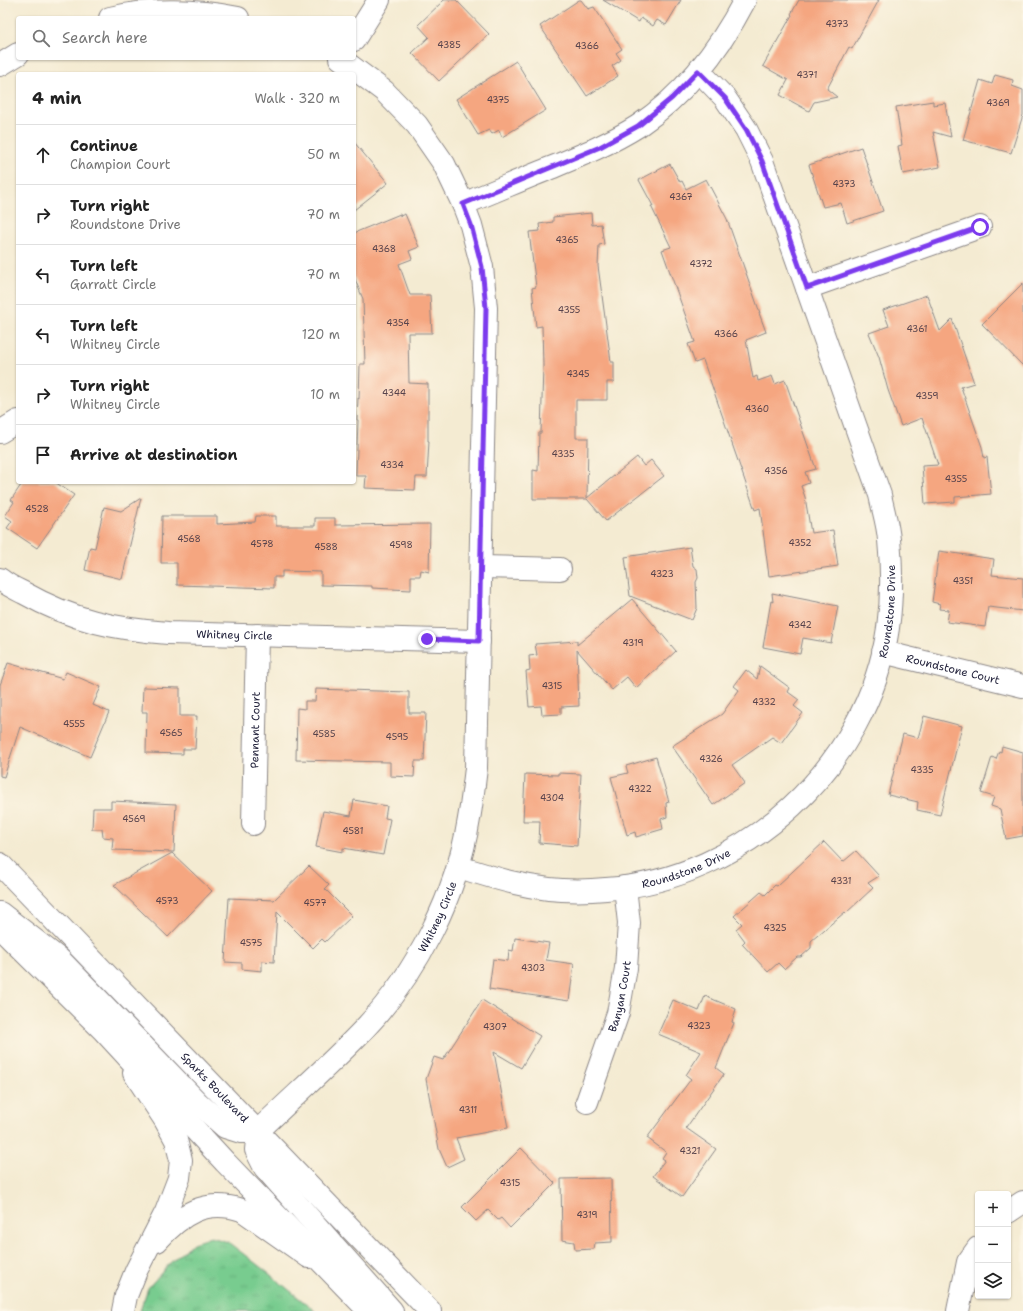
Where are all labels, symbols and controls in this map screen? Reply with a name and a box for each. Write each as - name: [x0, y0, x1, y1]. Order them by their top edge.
- search box: [16, 16, 356, 60]
- house number: 4373: [825, 18, 849, 30]
- icon: search: [30, 27, 52, 49]
- text: Search here: [62, 28, 148, 48]
- house number: 4385: [437, 39, 461, 51]
- house number: 4366: [575, 40, 599, 52]
- house number: 4371: [797, 69, 817, 81]
- text: 4 min: [32, 87, 82, 109]
- text: Walk · 320 m: [254, 90, 340, 107]
- house number: 4375: [487, 94, 509, 106]
- house number: 4369: [986, 97, 1010, 109]
- text: Continue: [70, 136, 138, 156]
- icon: ahead: [32, 144, 54, 166]
- text: 50 m: [307, 146, 340, 163]
- text: Champion Court: [70, 156, 170, 173]
- house number: 4373: [832, 178, 856, 190]
- house number: 4367: [669, 191, 693, 203]
- text: Turn right: [70, 196, 150, 216]
- icon: right: [32, 204, 54, 226]
- text: 70 m: [306, 206, 340, 223]
- text: Roundstone Drive: [70, 216, 181, 233]
- route start: [971, 218, 989, 236]
- house number: 4365: [555, 234, 579, 246]
- house number: 4368: [372, 243, 396, 255]
- text: Turn left: [70, 256, 138, 276]
- house number: 4372: [689, 258, 713, 270]
- icon: left: [32, 264, 54, 286]
- text: 70 m: [306, 266, 340, 283]
- text: Garratt Circle: [70, 276, 156, 293]
- house number: 4355: [558, 304, 580, 316]
- text: Turn left: [70, 316, 138, 336]
- house number: 4354: [386, 317, 410, 329]
- house number: 4361: [906, 323, 928, 335]
- icon: left: [32, 324, 54, 346]
- text: 120 m: [302, 326, 340, 343]
- house number: 4366: [714, 328, 738, 340]
- text: Whitney Circle: [70, 336, 160, 353]
- house number: 4345: [566, 368, 590, 380]
- text: Turn right: [70, 376, 150, 396]
- icon: right: [32, 384, 54, 406]
- text: 10 m: [310, 386, 340, 403]
- house number: 4344: [382, 387, 406, 399]
- house number: 4359: [915, 390, 939, 402]
- text: Whitney Circle: [70, 396, 160, 413]
- house number: 4360: [745, 403, 769, 415]
- icon: arrive: [32, 444, 54, 466]
- text: Arrive at destination: [70, 445, 238, 465]
- house number: 4335: [552, 448, 575, 460]
- house number: 4334: [380, 459, 404, 471]
- house number: 4356: [764, 465, 788, 477]
- house number: 4355: [945, 473, 967, 485]
- house number: 4528: [25, 503, 49, 515]
- house number: 4568: [177, 533, 201, 545]
- house number: 4352: [788, 537, 812, 549]
- house number: 4578: [250, 538, 274, 550]
- house number: 4598: [389, 539, 413, 551]
- house number: 4588: [314, 541, 338, 553]
- street label: Roundstone Drive: [875, 564, 899, 660]
- house number: 4323: [650, 568, 674, 580]
- house number: 4351: [953, 575, 973, 587]
- house number: 4342: [788, 619, 812, 631]
- street label: Whitney Circle: [196, 626, 273, 643]
- route end: [418, 630, 436, 648]
- house number: 4319: [622, 637, 644, 649]
- street label: Roundstone Court: [905, 650, 1002, 688]
- house number: 4315: [542, 680, 562, 692]
- street label: Pennant Court: [247, 691, 263, 769]
- house number: 4332: [752, 696, 776, 708]
- house number: 4555: [63, 718, 85, 730]
- house number: 4565: [160, 727, 182, 739]
- house number: 4585: [313, 728, 335, 740]
- house number: 4595: [386, 731, 408, 743]
- house number: 4326: [699, 753, 723, 765]
- house number: 4335: [911, 764, 934, 776]
- house number: 4322: [628, 783, 652, 795]
- house number: 4304: [540, 792, 564, 804]
- house number: 4569: [122, 813, 146, 825]
- house number: 4581: [342, 825, 364, 837]
- street label: Roundstone Drive: [640, 845, 733, 891]
- house number: 4331: [830, 875, 852, 887]
- street label: Whitney Circle: [415, 879, 460, 955]
- house number: 4573: [155, 895, 179, 907]
- house number: 4577: [303, 897, 327, 909]
- house number: 4325: [763, 922, 787, 934]
- house number: 4575: [240, 937, 262, 949]
- street label: Banyan Court: [604, 960, 634, 1034]
- house number: 4303: [521, 962, 545, 974]
- house number: 4323: [687, 1020, 711, 1032]
- house number: 4307: [483, 1021, 507, 1033]
- street label: Sparks Boulevard: [178, 1049, 252, 1126]
- house number: 4311: [459, 1104, 477, 1116]
- house number: 4321: [680, 1145, 701, 1157]
- house number: 4315: [500, 1177, 520, 1189]
- map controls: [975, 1191, 1011, 1299]
- button: +: [975, 1191, 1011, 1227]
- house number: 4319: [576, 1209, 598, 1221]
- button: −: [975, 1227, 1011, 1263]
- button: layers: [975, 1263, 1011, 1299]

